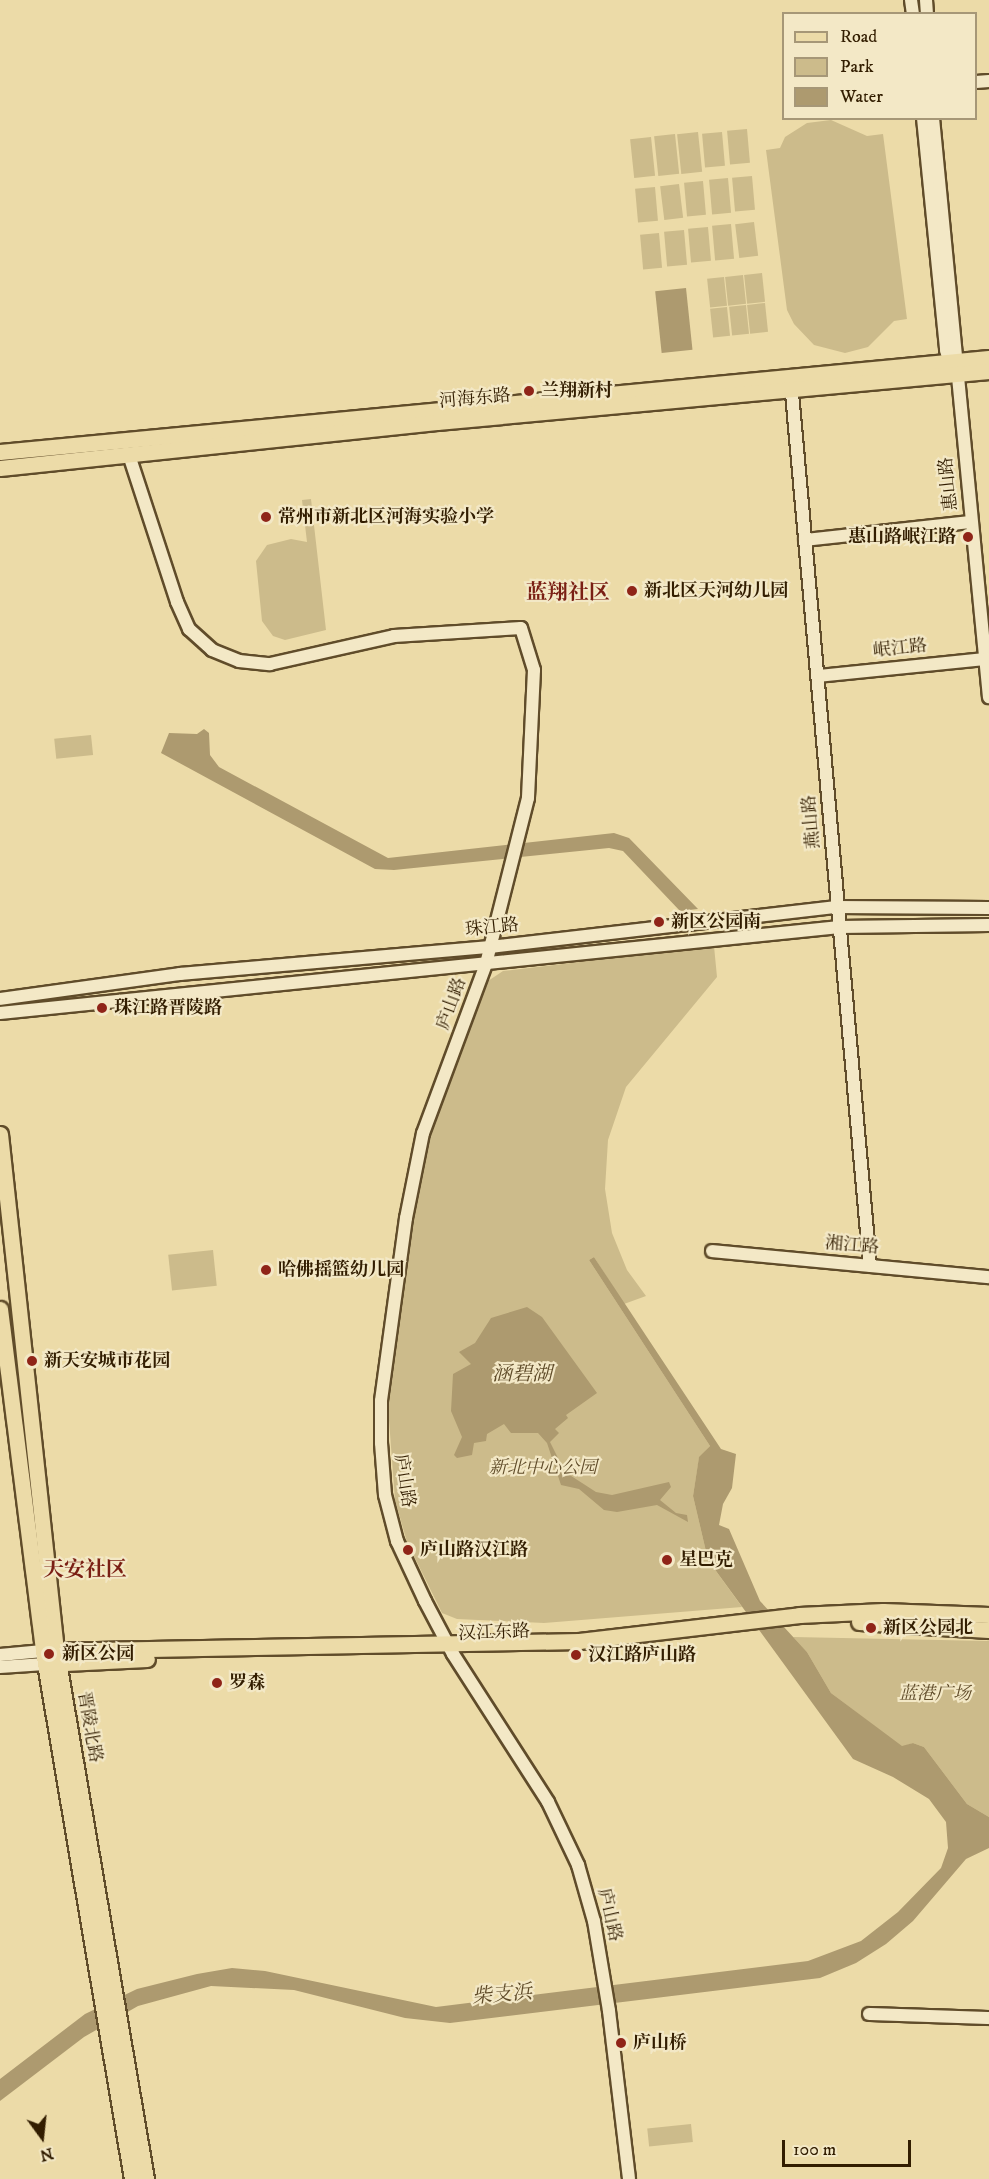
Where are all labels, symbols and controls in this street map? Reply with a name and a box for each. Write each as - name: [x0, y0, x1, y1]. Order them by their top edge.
- legend: [782, 12, 977, 120]
- text: Road: [840, 26, 877, 48]
- text: Park: [840, 56, 874, 78]
- text: Water: [840, 86, 883, 108]
- place label: 兰翔新村: [541, 380, 613, 402]
- marker: 兰翔新村: [522, 384, 536, 398]
- street label: 河海东路: [438, 385, 512, 413]
- street label: 惠山路: [935, 456, 963, 512]
- place label: 常州市新北区河海实验小学: [278, 506, 494, 528]
- marker: 常州市新北区河海实验小学: [259, 510, 273, 524]
- place label: 惠山路岷江路: [848, 526, 956, 548]
- marker: 惠山路岷江路: [961, 530, 975, 544]
- district label: 蓝翔社区: [526, 580, 610, 606]
- place label: 新北区天河幼儿园: [644, 580, 788, 602]
- marker: 新北区天河幼儿园: [625, 584, 639, 598]
- street label: 岷江路: [872, 635, 928, 663]
- street label: 燕山路: [799, 794, 825, 850]
- place label: 新区公园南: [671, 911, 761, 933]
- street label: 珠江路: [464, 914, 520, 942]
- marker: 新区公园南: [652, 915, 666, 929]
- street label: 庐山路: [433, 975, 471, 1033]
- place label: 珠江路晋陵路: [114, 997, 222, 1019]
- marker: 珠江路晋陵路: [95, 1001, 109, 1015]
- street label: 湘江路: [824, 1233, 880, 1259]
- place label: 哈佛摇篮幼儿园: [278, 1259, 404, 1281]
- marker: 哈佛摇篮幼儿园: [259, 1263, 273, 1277]
- place label: 新天安城市花园: [44, 1350, 170, 1372]
- marker: 新天安城市花园: [25, 1354, 39, 1368]
- water label: 涵碧湖: [492, 1362, 552, 1386]
- street label: 庐山路: [389, 1453, 419, 1509]
- park label: 新北中心公园: [489, 1457, 597, 1479]
- place label: 庐山路汉江路: [420, 1539, 528, 1561]
- marker: 庐山路汉江路: [401, 1543, 415, 1557]
- place label: 星巴克: [679, 1549, 733, 1571]
- marker: 星巴克: [660, 1553, 674, 1567]
- district label: 天安社区: [43, 1557, 127, 1583]
- place label: 新区公园北: [883, 1617, 973, 1639]
- street label: 汉江东路: [458, 1621, 530, 1645]
- marker: 新区公园北: [864, 1621, 878, 1635]
- place label: 新区公园: [62, 1643, 134, 1665]
- place label: 汉江路庐山路: [588, 1644, 696, 1666]
- marker: 新区公园: [40, 1645, 58, 1663]
- marker: 汉江路庐山路: [569, 1648, 583, 1662]
- place label: 罗森: [229, 1672, 265, 1694]
- marker: 罗森: [210, 1676, 224, 1690]
- park label: 蓝港广场: [899, 1683, 971, 1705]
- street label: 晋陵北路: [72, 1690, 106, 1764]
- street label: 庐山路: [592, 1886, 626, 1944]
- water label: 柴支浜: [471, 1980, 533, 2010]
- place label: 庐山桥: [633, 2032, 687, 2054]
- marker: 庐山桥: [614, 2036, 628, 2050]
- north arrow: [12, 2107, 72, 2167]
- scale bar: [785, 2128, 914, 2166]
- text: 100 m: [793, 2139, 836, 2161]
- text: N: [38, 2143, 56, 2166]

